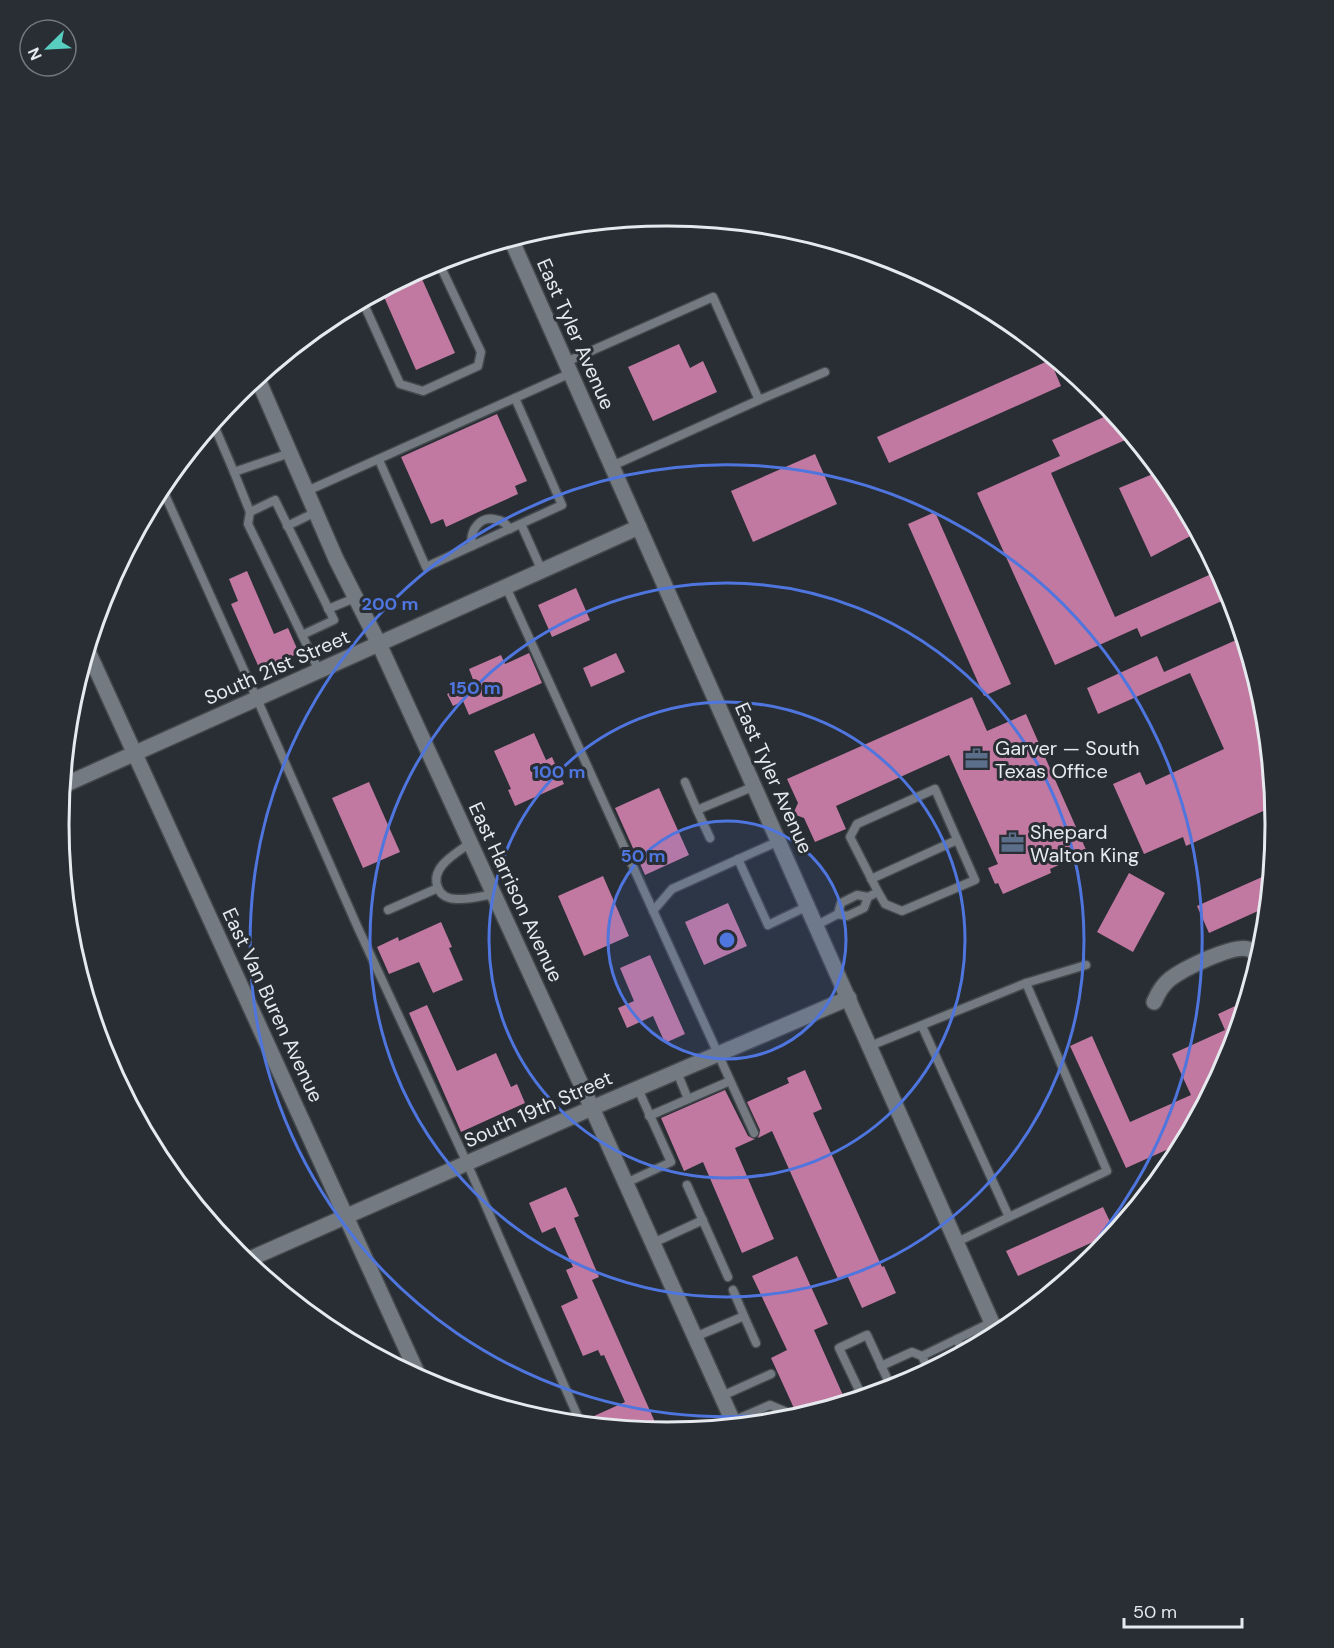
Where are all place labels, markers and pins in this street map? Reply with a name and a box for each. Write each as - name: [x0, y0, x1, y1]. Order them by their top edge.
- place label: Garver — South Texas Office: [995, 735, 1140, 784]
- office icon: Garver — South Texas Office: [964, 746, 990, 772]
- place label: Shepard Walton King: [1030, 819, 1139, 868]
- office icon: Shepard Walton King: [999, 830, 1025, 856]
- centre of rings: [717, 930, 737, 950]

